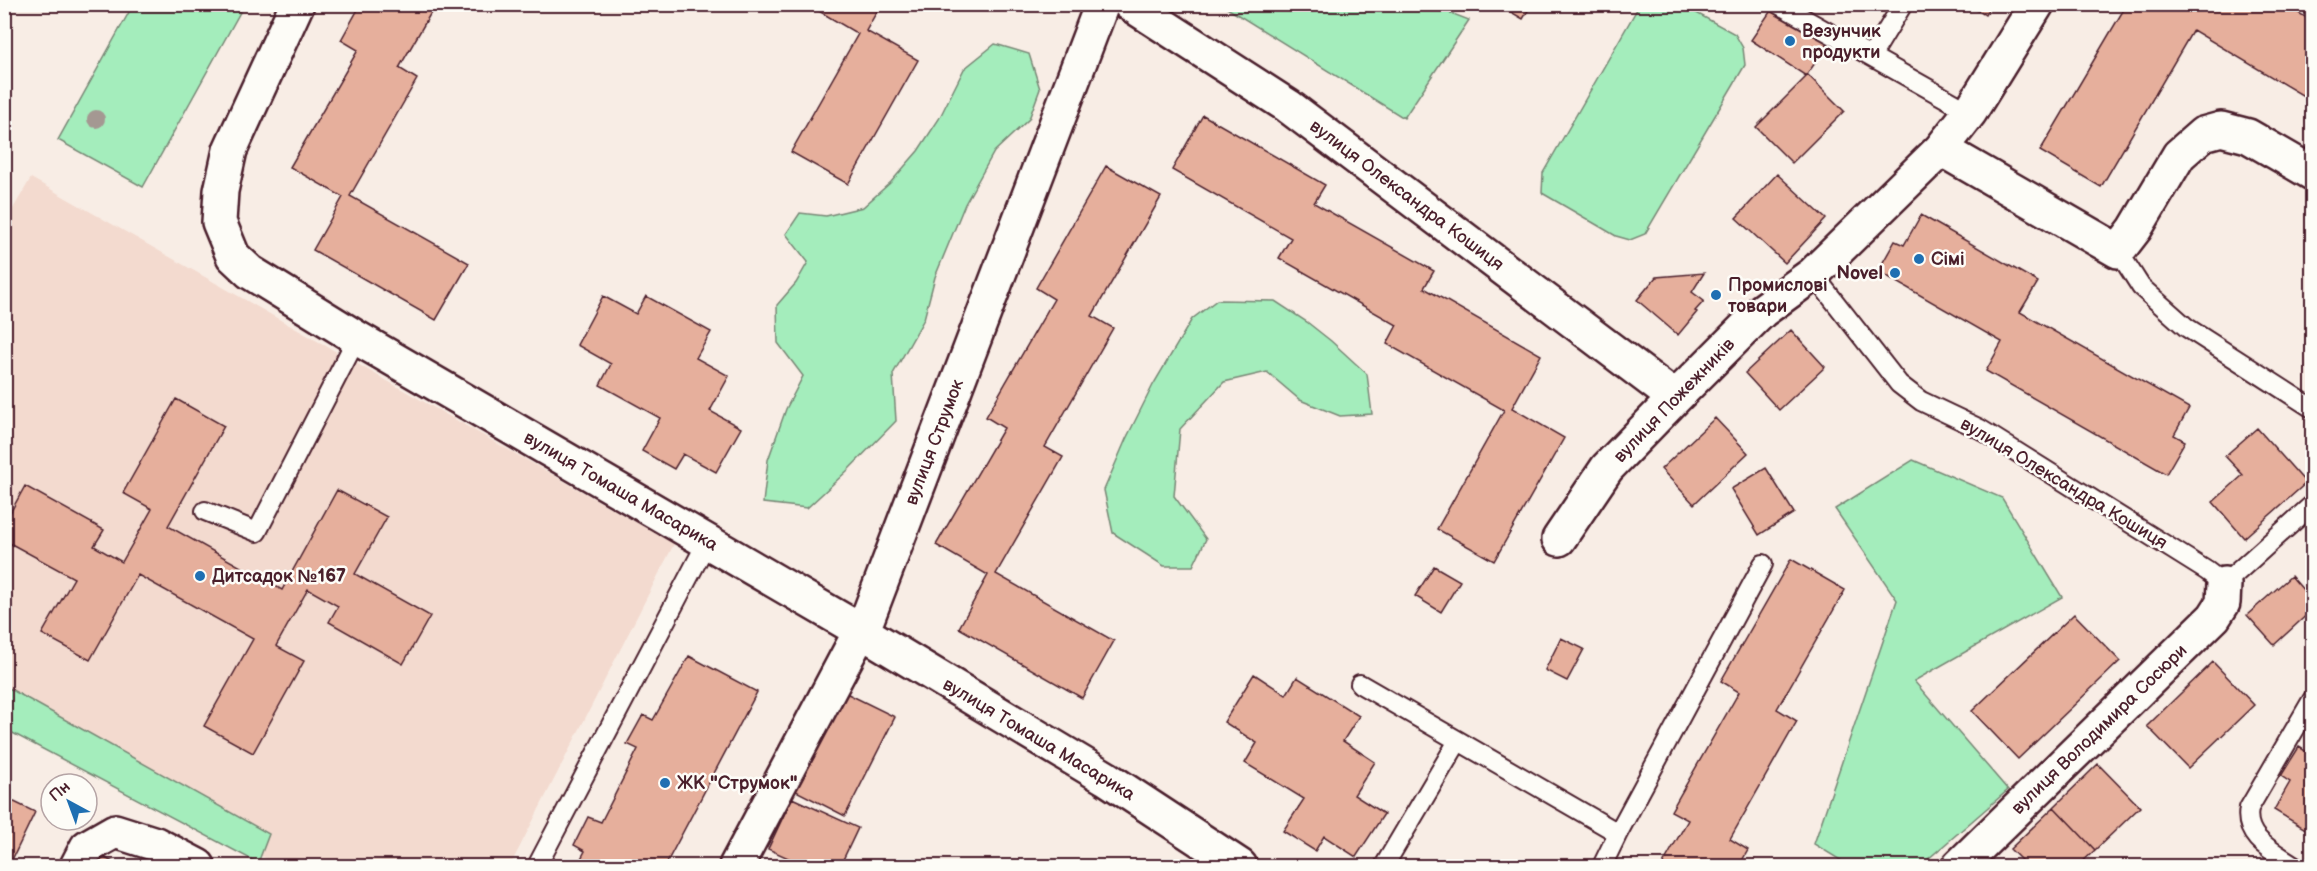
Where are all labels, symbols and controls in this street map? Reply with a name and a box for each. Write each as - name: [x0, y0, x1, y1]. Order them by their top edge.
- place label: Везунчик продукти: [1802, 21, 1881, 63]
- marker: Везунчик продукти: [1783, 34, 1797, 48]
- street label: вулиця Олександра Кошиця: [1305, 115, 1508, 275]
- place label: Сімі: [1931, 249, 1965, 270]
- marker: Сімі: [1912, 252, 1926, 266]
- place label: Novel: [1836, 263, 1883, 284]
- marker: Novel: [1888, 266, 1902, 280]
- place label: Промислові товари: [1728, 275, 1828, 317]
- marker: Промислові товари: [1709, 288, 1723, 302]
- street label: вулиця Пожежників: [1610, 333, 1740, 467]
- street label: вулиця Струмок: [901, 376, 968, 508]
- street label: вулиця Олександра Кошиця: [1956, 413, 2171, 554]
- street label: вулиця Томаша Масарика: [520, 427, 722, 556]
- place label: Дитсадок №167: [212, 566, 346, 587]
- marker: Дитсадок №167: [193, 569, 207, 583]
- street label: вулиця Володимира Сосюри: [2007, 640, 2191, 819]
- street label: вулиця Томаша Масарика: [939, 674, 1139, 805]
- north arrow: [39, 772, 99, 832]
- place label: ЖК "Струмок": [677, 773, 798, 794]
- marker: ЖК "Струмок": [658, 776, 672, 790]
- text: Пн: [46, 778, 74, 806]

